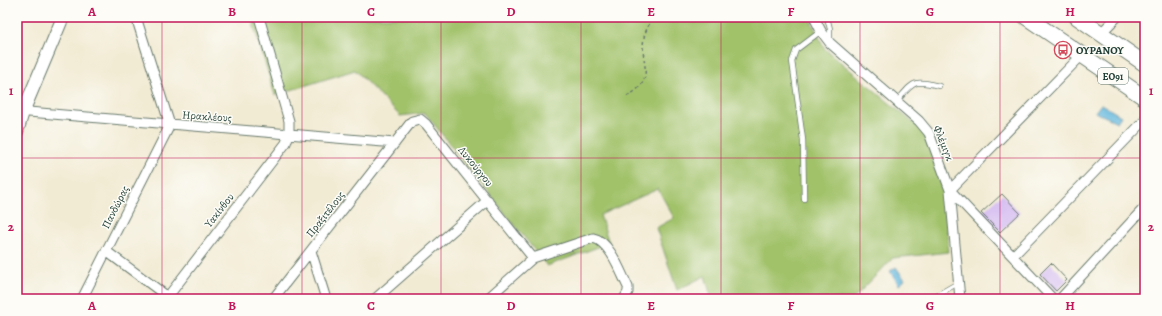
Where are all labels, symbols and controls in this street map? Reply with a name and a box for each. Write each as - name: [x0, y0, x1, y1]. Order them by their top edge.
- text: A: [87, 3, 97, 20]
- text: B: [228, 3, 236, 20]
- text: C: [367, 3, 375, 20]
- text: D: [506, 3, 516, 20]
- text: E: [647, 3, 655, 20]
- text: F: [788, 3, 795, 20]
- text: G: [926, 3, 934, 20]
- text: H: [1065, 3, 1075, 20]
- bus stop icon: ΟΥΡΑΝΟΥ: [1053, 40, 1073, 60]
- place label: ΟΥΡΑΝΟΥ: [1076, 43, 1124, 58]
- road number: ΕΟ91: [1098, 68, 1128, 84]
- text: 1: [9, 82, 14, 99]
- text: 1: [1149, 82, 1154, 99]
- street label: Ηρακλέους: [182, 107, 232, 126]
- street label: Φλέμιγκ: [930, 123, 958, 163]
- street label: Λυκούργου: [454, 142, 497, 190]
- street label: Πανδώρας: [98, 183, 133, 231]
- street label: Πραξιτέλους: [303, 188, 348, 241]
- street label: Υακίνθου: [201, 190, 238, 231]
- text: 2: [8, 218, 15, 235]
- text: 2: [1148, 218, 1155, 235]
- text: A: [87, 297, 97, 314]
- text: B: [228, 297, 236, 314]
- text: C: [367, 297, 375, 314]
- text: D: [506, 297, 516, 314]
- text: E: [647, 297, 655, 314]
- text: F: [788, 297, 795, 314]
- text: G: [926, 297, 934, 314]
- text: H: [1065, 297, 1075, 314]

